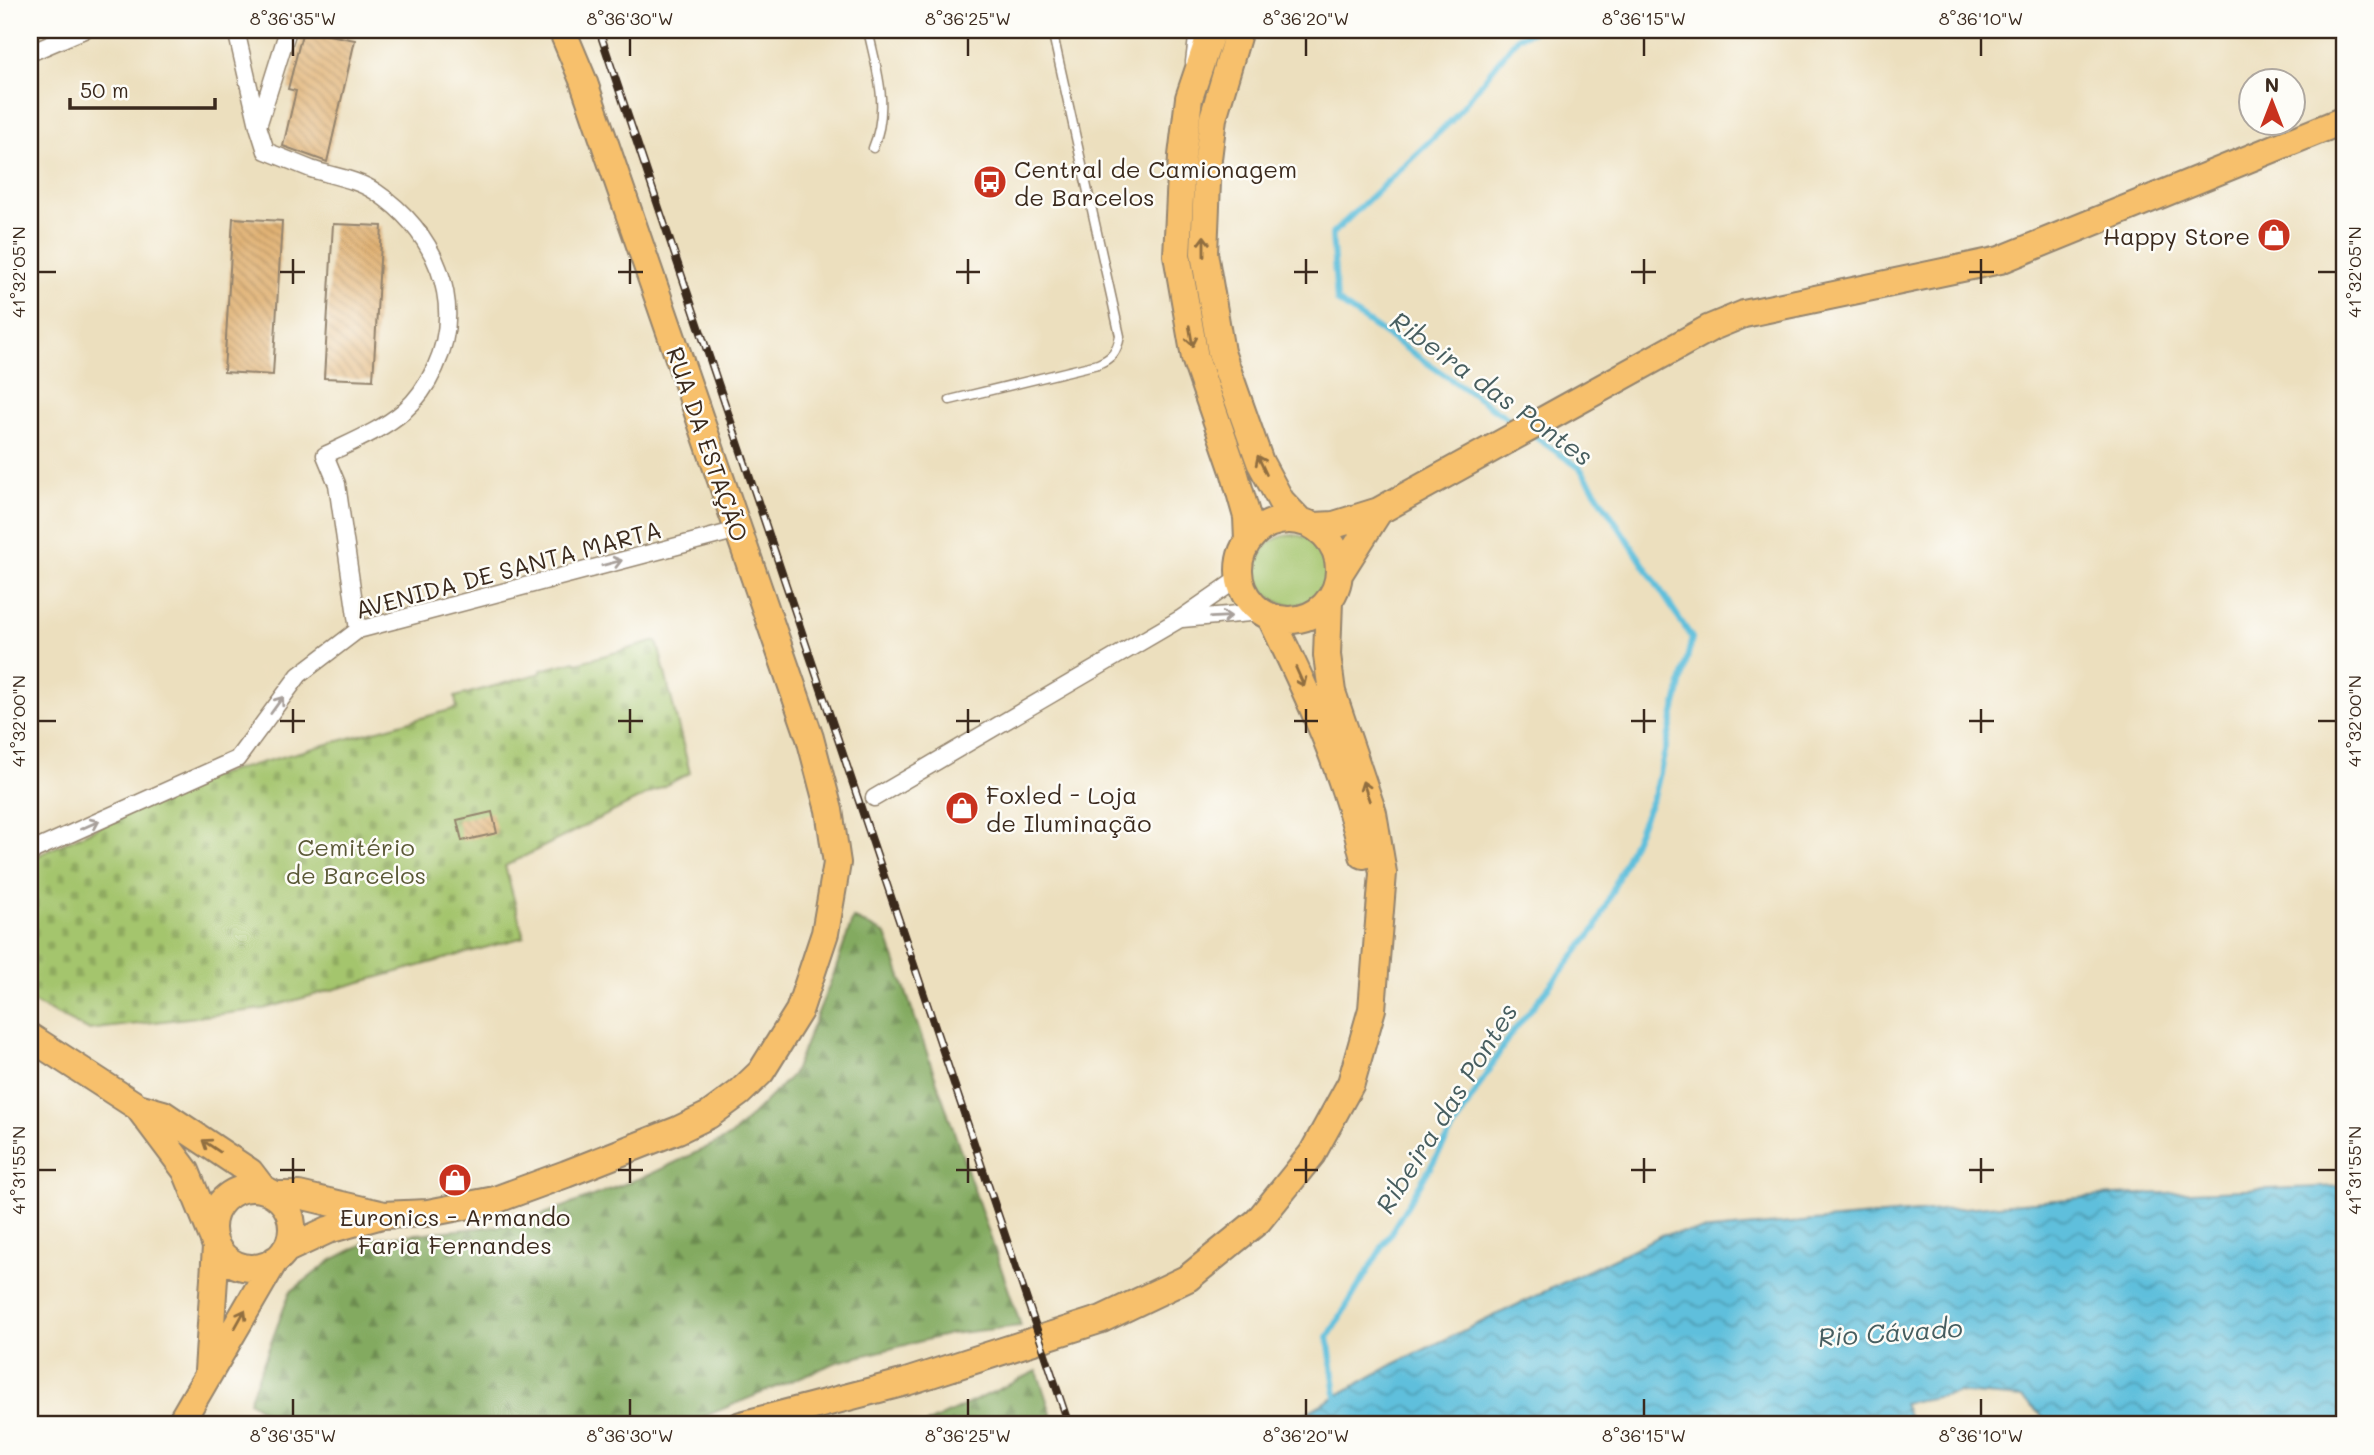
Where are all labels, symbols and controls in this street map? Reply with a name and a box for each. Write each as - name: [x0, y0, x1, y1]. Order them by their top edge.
- text: 8°36'35"W: [250, 6, 336, 30]
- text: 8°36'30"W: [586, 6, 674, 30]
- text: 8°36'25"W: [925, 6, 1011, 30]
- text: 8°36'20"W: [1263, 6, 1349, 30]
- text: 8°36'15"W: [1602, 6, 1686, 30]
- text: 8°36'10"W: [1939, 6, 2023, 30]
- scale bar: [70, 66, 215, 110]
- north arrow: [2238, 66, 2308, 136]
- text: N: [2265, 72, 2279, 97]
- text: 50 m: [80, 76, 129, 103]
- place label: Central de Camionagem de Barcelos: [1014, 153, 1297, 212]
- bus stop icon: Central de Camionagem de Barcelos: [971, 163, 1009, 201]
- shop icon: Happy Store: [2255, 216, 2293, 254]
- place label: Happy Store: [2103, 220, 2250, 251]
- text: 41°32'05"N: [6, 226, 30, 318]
- text: 41°32'05"N: [2342, 226, 2366, 318]
- one-way arrow: [1198, 235, 1211, 258]
- water label: Ribeira das Pontes: [1384, 303, 1600, 473]
- one-way arrow: [1185, 324, 1198, 347]
- street label: RUA DA ESTAÇÃO: [660, 343, 756, 545]
- one-way arrow: [1255, 455, 1269, 476]
- street label: AVENIDA DE SANTA MARTA: [352, 513, 664, 625]
- one-way arrow: [600, 556, 623, 569]
- one-way arrow: [1209, 610, 1232, 623]
- one-way arrow: [1294, 666, 1307, 687]
- text: 41°32'00"N: [6, 675, 30, 767]
- text: 41°32'00"N: [2342, 675, 2366, 767]
- one-way arrow: [269, 697, 284, 715]
- place label: Foxled - Loja de Iluminação: [986, 779, 1151, 838]
- one-way arrow: [1359, 780, 1371, 802]
- shop icon: Foxled - Loja de Iluminação: [943, 789, 981, 827]
- one-way arrow: [79, 818, 101, 831]
- park label: Cemitério de Barcelos: [286, 831, 426, 890]
- water label: Ribeira das Pontes: [1367, 996, 1525, 1220]
- text: 41°31'55"N: [6, 1126, 30, 1214]
- text: 41°31'55"N: [2342, 1126, 2366, 1214]
- one-way arrow: [202, 1139, 221, 1153]
- shop icon: Euronics - Armando Faria Fernandes: [436, 1161, 474, 1199]
- place label: Euronics - Armando Faria Fernandes: [340, 1201, 570, 1260]
- one-way arrow: [233, 1310, 247, 1330]
- water label: Rio Cávado: [1816, 1310, 1964, 1354]
- text: 8°36'35"W: [250, 1423, 336, 1447]
- text: 8°36'30"W: [586, 1423, 674, 1447]
- text: 8°36'25"W: [925, 1423, 1011, 1447]
- text: 8°36'20"W: [1263, 1423, 1349, 1447]
- text: 8°36'15"W: [1602, 1423, 1686, 1447]
- text: 8°36'10"W: [1939, 1423, 2023, 1447]

